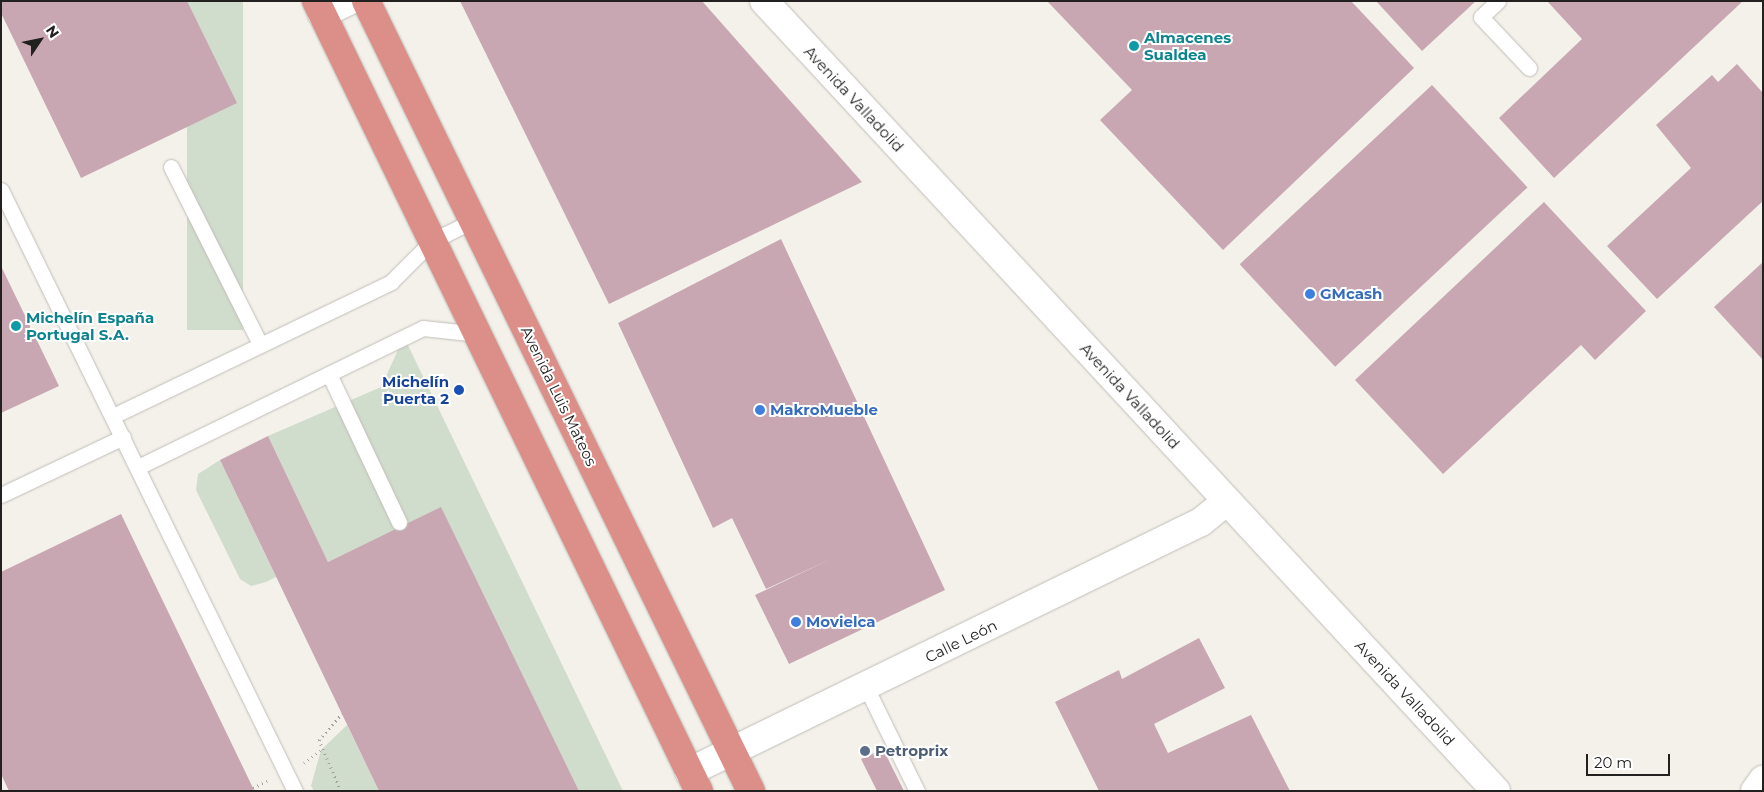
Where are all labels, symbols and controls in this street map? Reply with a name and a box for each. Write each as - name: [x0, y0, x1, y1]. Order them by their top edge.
- north arrow: [15, 15, 65, 65]
- text: N: [42, 22, 63, 41]
- place label: Almacenes Sualdea: [1144, 28, 1231, 63]
- marker: Almacenes Sualdea: [1128, 40, 1140, 52]
- street label: Avenida Valladolid: [800, 43, 908, 155]
- place label: GMcash: [1320, 285, 1382, 303]
- marker: GMcash: [1304, 288, 1316, 300]
- place label: Michelín España Portugal S.A.: [26, 308, 154, 343]
- marker: Michelín España Portugal S.A.: [10, 320, 22, 332]
- street label: Avenida Luis Mateos: [517, 323, 601, 469]
- street label: Avenida Valladolid: [1076, 340, 1184, 452]
- place label: Michelín Puerta 2: [382, 372, 449, 407]
- marker: Michelín Puerta 2: [453, 384, 465, 396]
- place label: MakroMueble: [770, 401, 878, 419]
- marker: MakroMueble: [754, 404, 766, 416]
- place label: Movielca: [806, 613, 876, 631]
- marker: Movielca: [790, 616, 802, 628]
- street label: Calle León: [922, 616, 1000, 666]
- street label: Avenida Valladolid: [1351, 637, 1459, 749]
- place label: Petroprix: [875, 742, 948, 760]
- scale bar: [1589, 744, 1673, 776]
- marker: Petroprix: [859, 745, 871, 757]
- text: 20 m: [1594, 753, 1632, 772]

